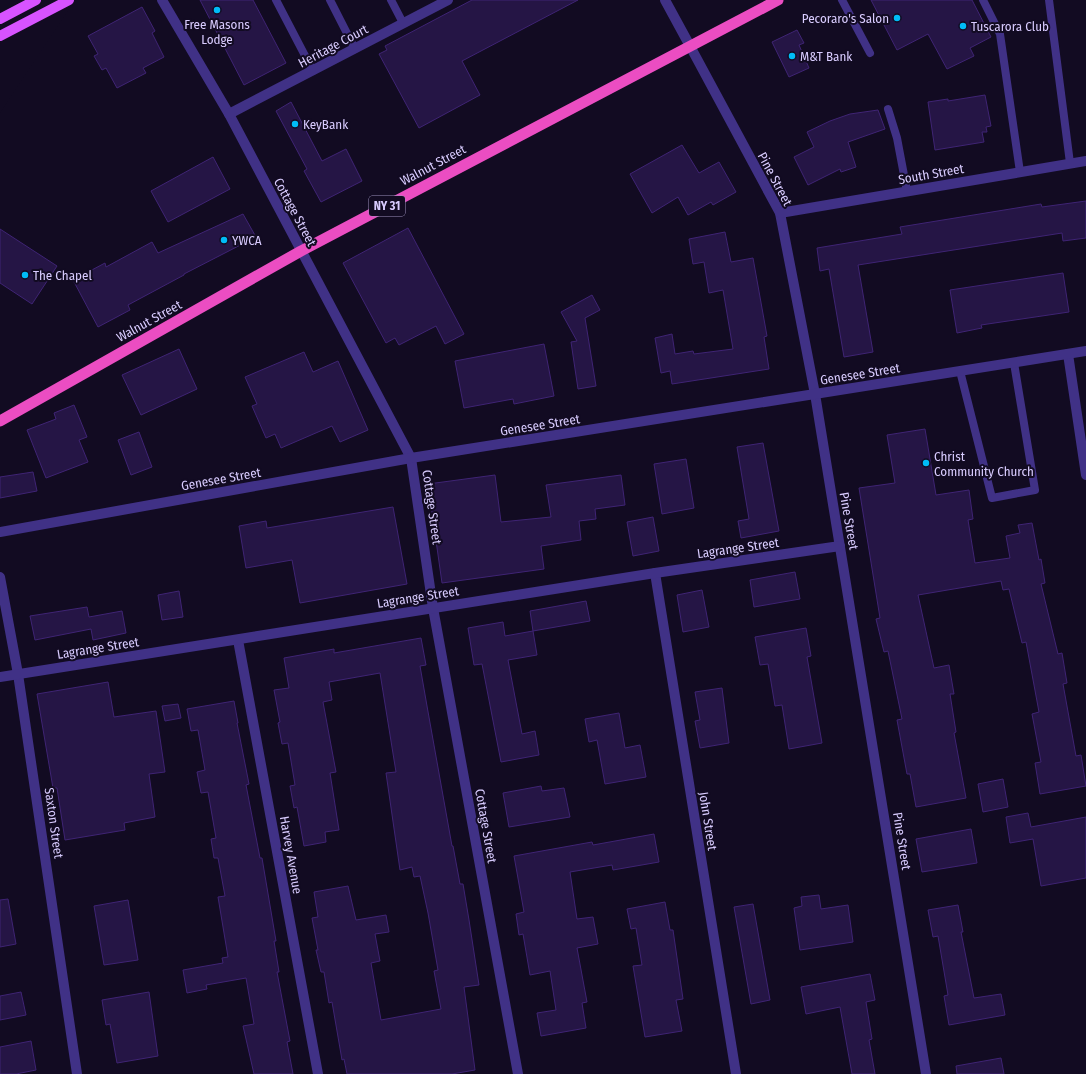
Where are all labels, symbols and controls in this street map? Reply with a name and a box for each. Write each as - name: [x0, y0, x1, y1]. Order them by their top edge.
- marker: Free Masons Lodge: [212, 5, 222, 15]
- place label: Pecoraro's Salon: [802, 11, 889, 26]
- marker: Pecoraro's Salon: [892, 13, 902, 23]
- place label: Free Masons Lodge: [184, 17, 250, 47]
- place label: Tuscarora Club: [971, 19, 1049, 34]
- street label: Heritage Court: [296, 21, 371, 71]
- marker: Tuscarora Club: [958, 21, 968, 31]
- place label: M&T Bank: [800, 49, 853, 64]
- marker: M&T Bank: [787, 51, 797, 61]
- place label: KeyBank: [303, 117, 349, 132]
- marker: KeyBank: [290, 119, 300, 129]
- street label: Walnut Street: [398, 141, 469, 189]
- street label: Pine Street: [755, 150, 796, 209]
- street label: South Street: [897, 161, 966, 187]
- street label: Cottage Street: [271, 175, 320, 249]
- road number: NY 31: [369, 196, 405, 216]
- place label: YWCA: [232, 233, 262, 248]
- marker: YWCA: [219, 235, 229, 245]
- place label: The Chapel: [33, 268, 92, 283]
- marker: The Chapel: [20, 270, 30, 280]
- street label: Walnut Street: [114, 297, 185, 345]
- street label: Genesee Street: [819, 360, 902, 388]
- street label: Genesee Street: [499, 411, 582, 439]
- place label: Christ Community Church: [934, 449, 1034, 479]
- marker: Christ Community Church: [921, 458, 931, 468]
- street label: Genesee Street: [180, 464, 263, 493]
- street label: Cottage Street: [419, 469, 445, 546]
- street label: Pine Street: [837, 491, 862, 552]
- street label: Lagrange Street: [696, 535, 781, 561]
- street label: Lagrange Street: [376, 583, 461, 611]
- street label: Lagrange Street: [56, 634, 141, 662]
- street label: Saxton Street: [42, 787, 66, 860]
- street label: Cottage Street: [472, 788, 500, 865]
- street label: John Street: [696, 791, 720, 852]
- street label: Pine Street: [890, 811, 914, 872]
- street label: Harvey Avenue: [277, 815, 305, 895]

